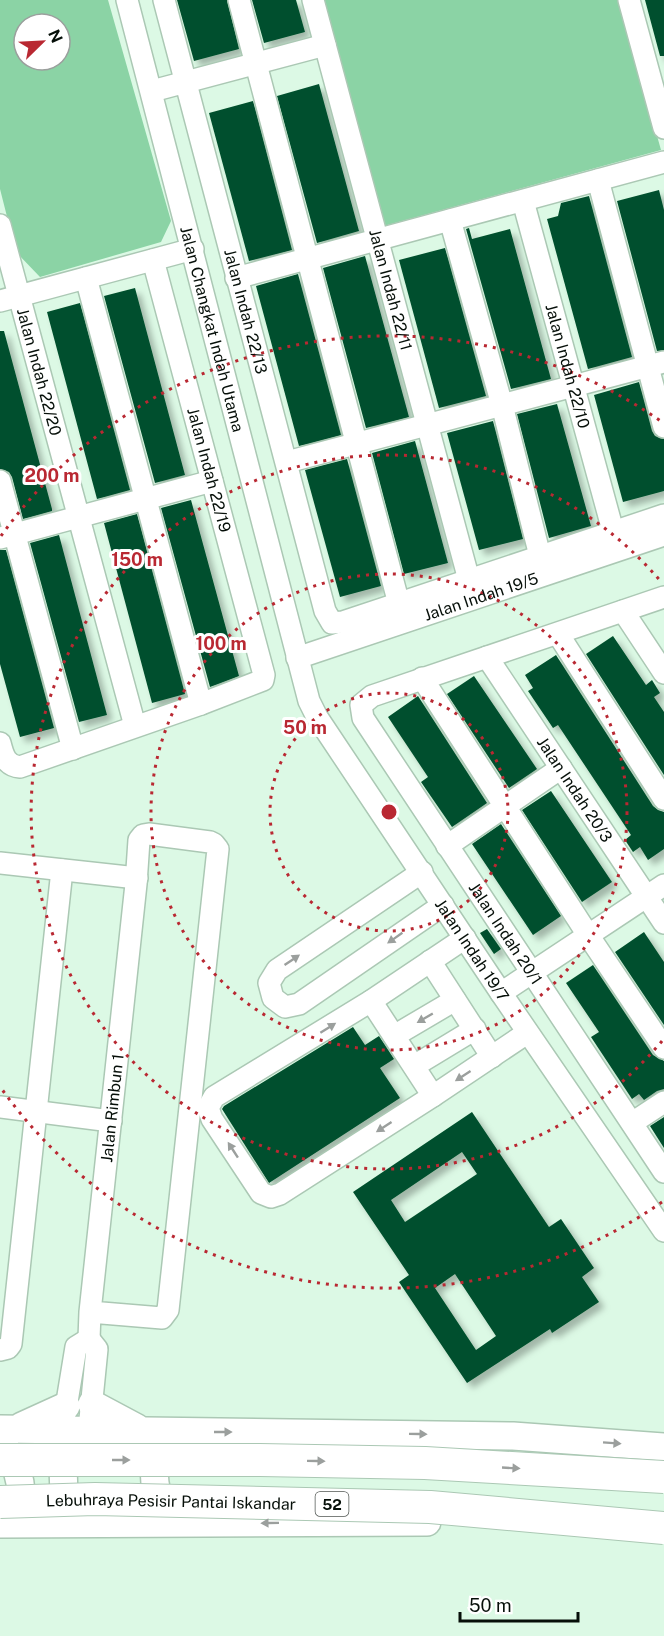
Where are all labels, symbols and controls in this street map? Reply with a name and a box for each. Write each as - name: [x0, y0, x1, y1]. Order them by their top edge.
- north arrow: [12, 12, 72, 72]
- text: N: [44, 27, 66, 46]
- street label: Jalan Changkat Indah Utama: [177, 224, 248, 434]
- street label: Jalan Indah 22/11: [366, 227, 416, 352]
- street label: Jalan Indah 22/13: [220, 247, 272, 376]
- street label: Jalan Indah 22/10: [542, 302, 594, 430]
- street label: Jalan Indah 22/20: [13, 306, 66, 438]
- street label: Jalan Indah 22/19: [183, 406, 235, 534]
- text: 200 m: [25, 465, 79, 486]
- text: 150 m: [111, 549, 163, 570]
- street label: Jalan Indah 19/5: [421, 568, 541, 624]
- text: 100 m: [195, 633, 247, 654]
- text: 50 m: [283, 717, 327, 738]
- street label: Jalan Indah 20/3: [533, 733, 617, 845]
- centre of rings: [379, 802, 399, 822]
- street label: Jalan Indah 20/1: [465, 879, 546, 988]
- street label: Jalan Indah 19/7: [431, 895, 513, 1005]
- one-way arrow: [387, 932, 403, 944]
- one-way arrow: [284, 955, 300, 966]
- one-way arrow: [416, 1013, 433, 1023]
- one-way arrow: [320, 1022, 336, 1033]
- street label: Jalan Rimbun 1: [97, 1053, 127, 1163]
- one-way arrow: [455, 1070, 471, 1081]
- one-way arrow: [376, 1121, 392, 1132]
- one-way arrow: [227, 1143, 239, 1159]
- one-way arrow: [213, 1427, 232, 1437]
- one-way arrow: [408, 1429, 427, 1439]
- one-way arrow: [603, 1438, 622, 1447]
- one-way arrow: [112, 1455, 131, 1465]
- one-way arrow: [307, 1456, 326, 1466]
- one-way arrow: [502, 1463, 521, 1473]
- street label: Lebuhraya Pesisir Pantai Iskandar: [46, 1489, 296, 1513]
- road number: 52: [316, 1492, 348, 1516]
- one-way arrow: [261, 1518, 280, 1528]
- scale bar: [460, 1585, 578, 1623]
- text: 50 m: [469, 1595, 512, 1616]

